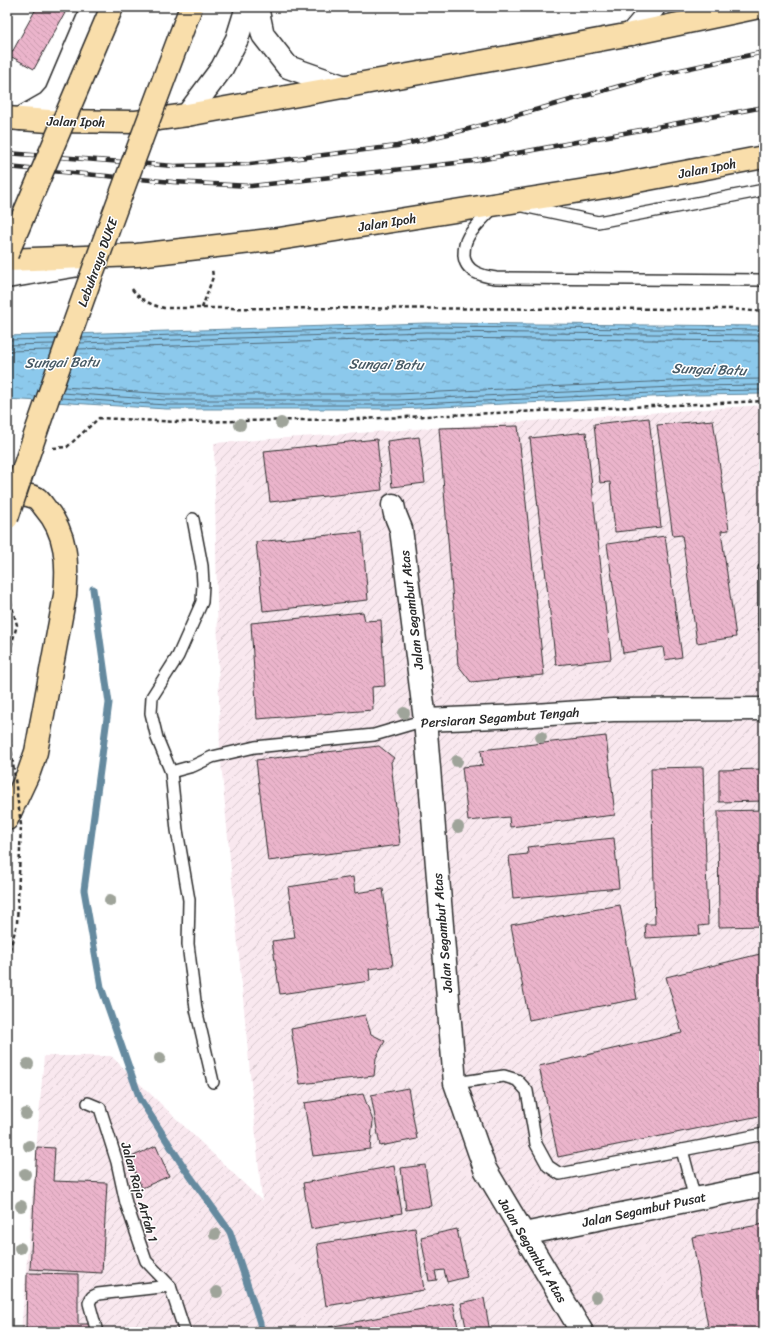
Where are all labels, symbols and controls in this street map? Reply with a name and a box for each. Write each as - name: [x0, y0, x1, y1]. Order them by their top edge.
- street label: Jalan Ipoh: [46, 109, 106, 134]
- street label: Jalan Ipoh: [675, 152, 738, 186]
- street label: Jalan Ipoh: [355, 207, 418, 239]
- street label: Lebuhraya DUKE: [71, 214, 125, 310]
- water label: Sungai Batu: [25, 349, 102, 376]
- water label: Sungai Batu: [349, 351, 426, 378]
- water label: Sungai Batu: [671, 356, 749, 383]
- street label: Jalan Segambut Atas: [393, 549, 430, 672]
- street label: Persiaran Segambut Tengah: [420, 700, 580, 735]
- street label: Jalan Segambut Atas: [426, 872, 459, 995]
- street label: Jalan Raja Arfah 1: [114, 1138, 165, 1245]
- street label: Jalan Segambut Pusat: [579, 1185, 709, 1234]
- street label: Jalan Segambut Atas: [491, 1192, 573, 1308]

